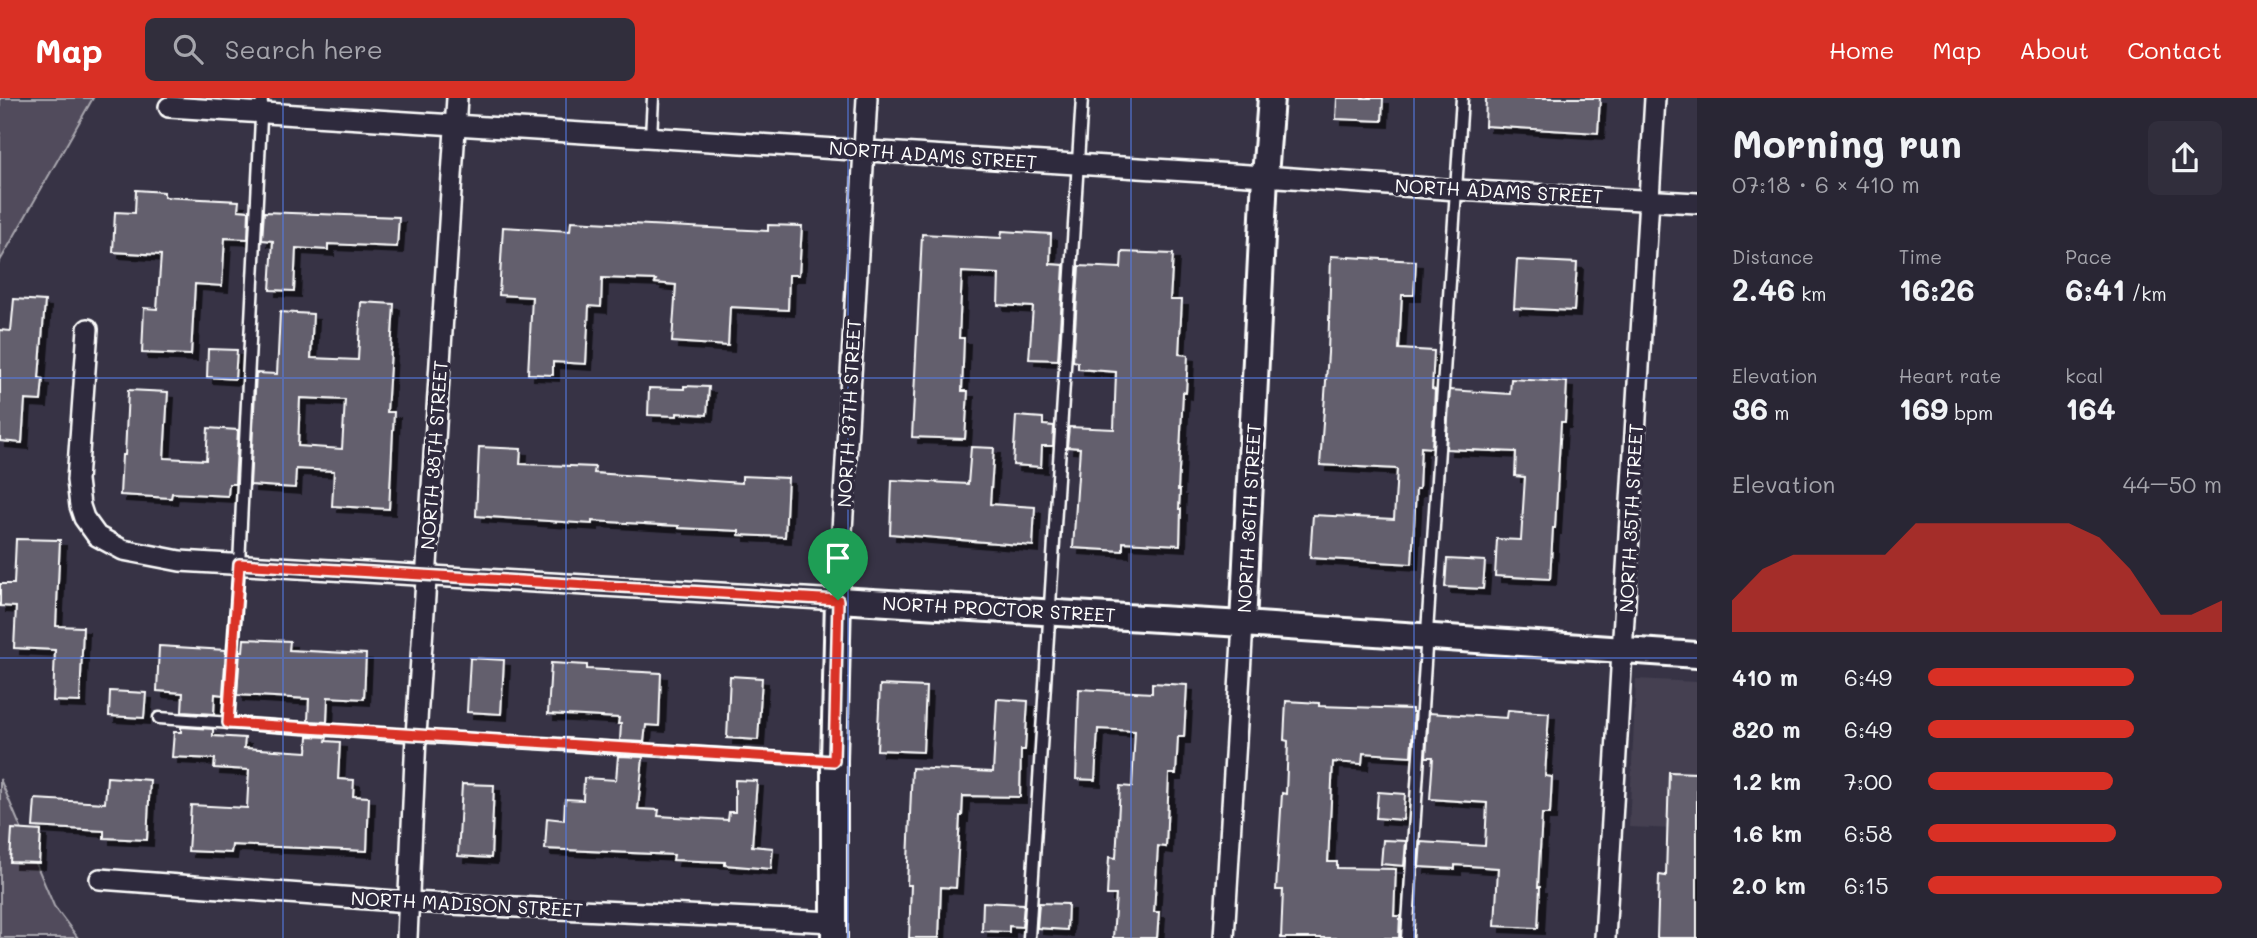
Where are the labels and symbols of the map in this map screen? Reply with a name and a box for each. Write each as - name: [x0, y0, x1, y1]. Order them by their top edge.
- street label: NORTH ADAMS STREET: [828, 135, 1038, 174]
- street label: NORTH ADAMS STREET: [1394, 173, 1604, 208]
- street label: NORTH 37TH STREET: [831, 318, 866, 508]
- street label: NORTH 38TH STREET: [414, 359, 453, 551]
- street label: NORTH 36TH STREET: [1231, 422, 1266, 614]
- street label: NORTH 35TH STREET: [1613, 423, 1648, 613]
- pin: [808, 528, 868, 600]
- street label: NORTH PROCTOR STREET: [882, 590, 1116, 627]
- street label: NORTH MADISON STREET: [350, 885, 584, 922]

